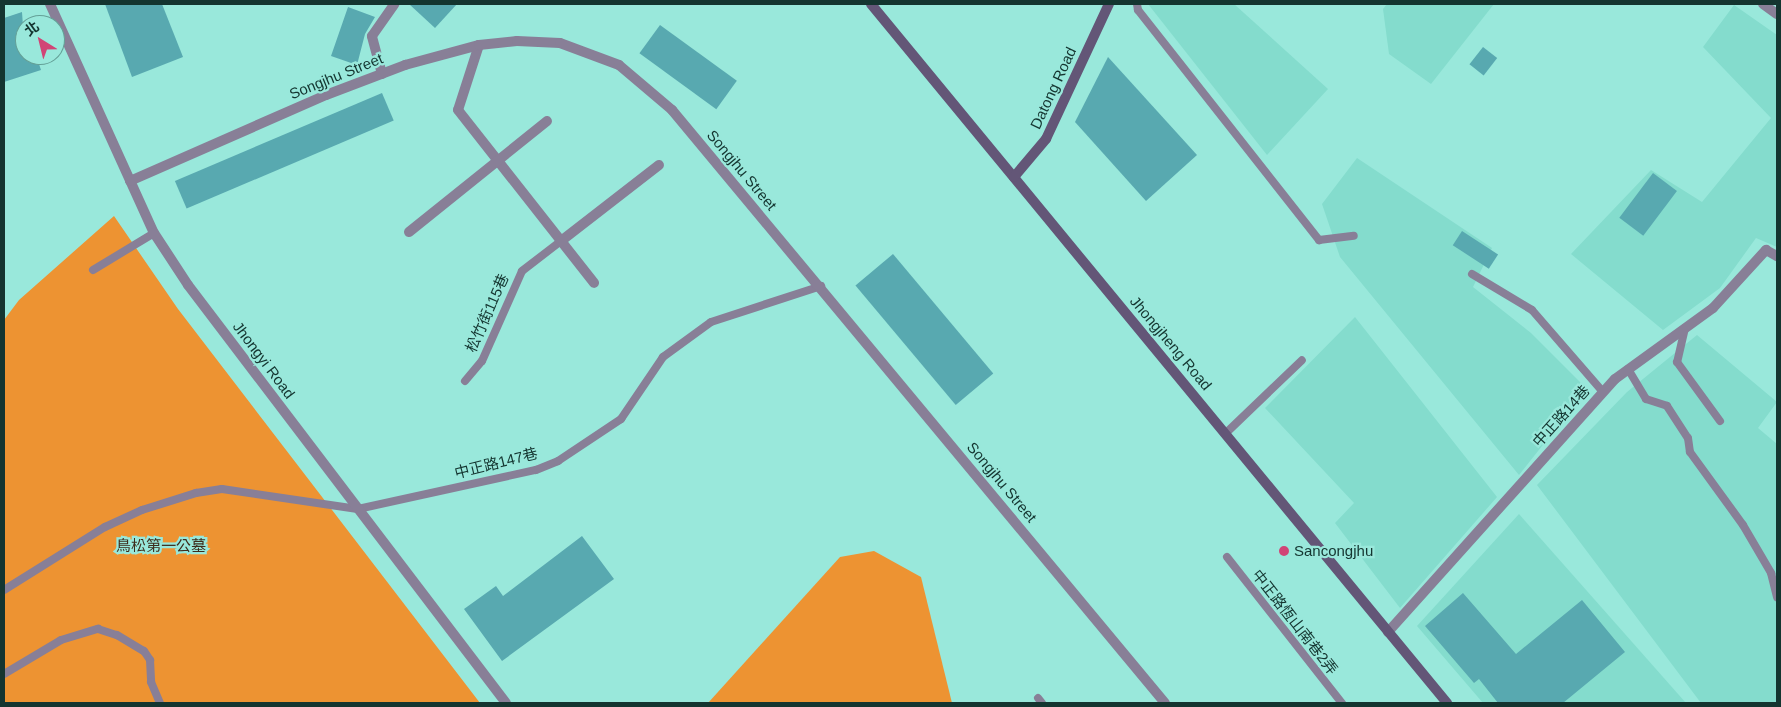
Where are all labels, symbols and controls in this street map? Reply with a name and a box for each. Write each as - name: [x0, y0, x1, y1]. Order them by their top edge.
- north arrow: [15, 15, 65, 65]
- text: 北: [21, 18, 42, 39]
- street label: Datong Road: [1026, 44, 1080, 132]
- street label: Songjhu Street: [287, 49, 385, 103]
- street label: Songjhu Street: [703, 126, 781, 214]
- street label: 松竹街115巷: [462, 271, 512, 355]
- street label: Jhongjheng Road: [1126, 292, 1216, 394]
- street label: Jhongyi Road: [229, 318, 299, 402]
- street label: 中正路14巷: [1529, 381, 1593, 451]
- street label: Songjhu Street: [963, 438, 1041, 526]
- street label: 中正路147巷: [453, 444, 539, 482]
- park label: 鳥松第一公墓: [116, 537, 206, 555]
- place label: Sancongjhu: [1294, 542, 1373, 560]
- marker: Sancongjhu: [1278, 545, 1290, 557]
- street label: 中正路恆山南巷2弄: [1248, 566, 1342, 678]

